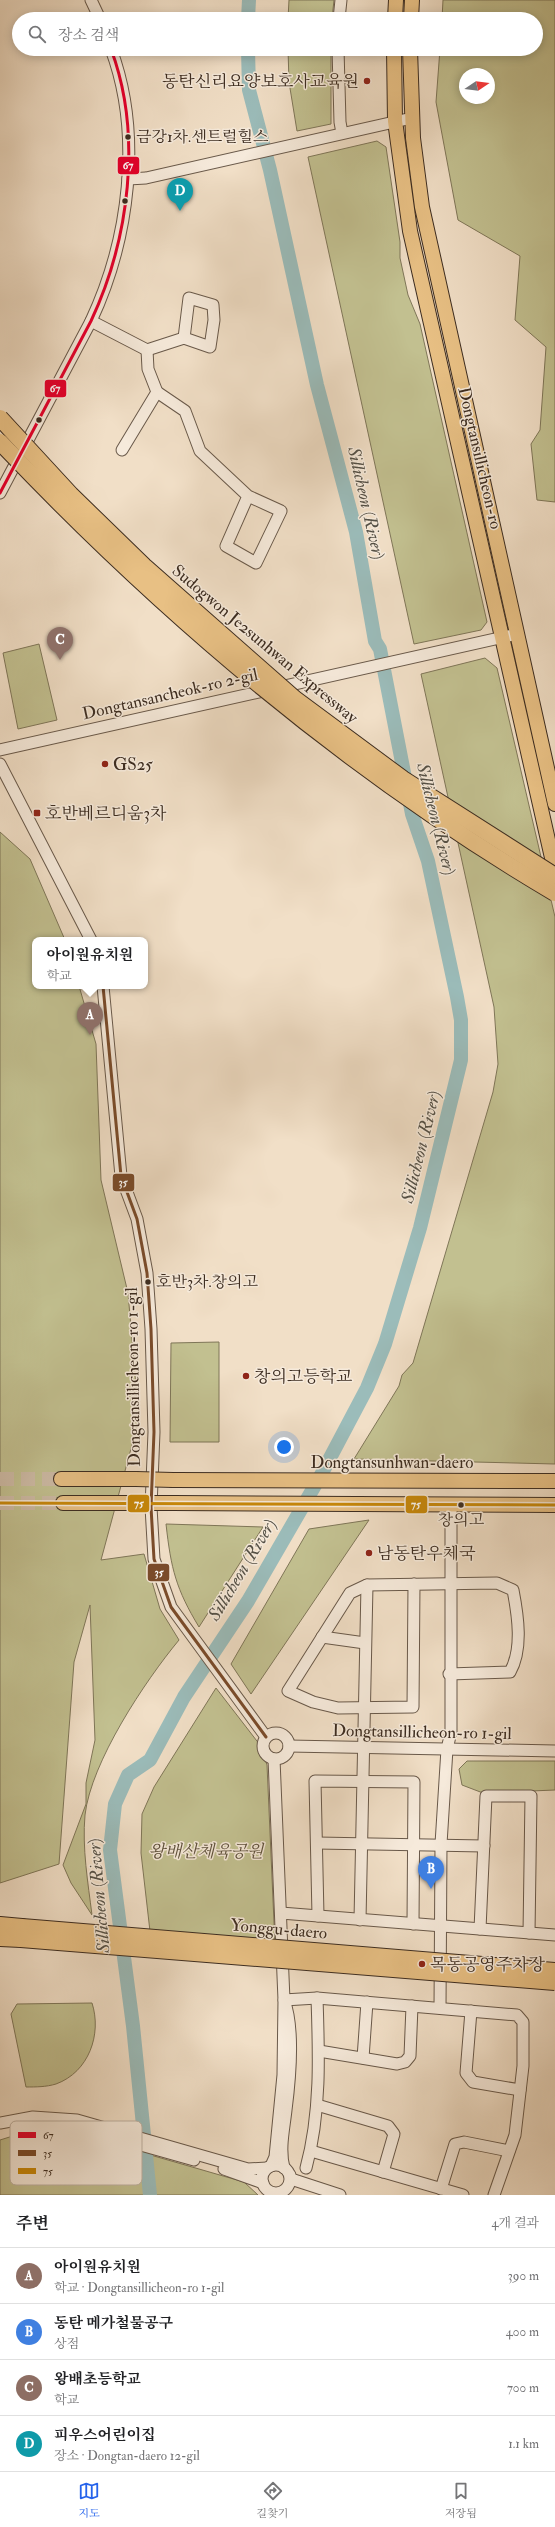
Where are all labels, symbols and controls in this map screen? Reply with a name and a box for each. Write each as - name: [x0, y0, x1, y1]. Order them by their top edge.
- search box: [12, 12, 543, 56]
- icon: search: [26, 23, 48, 45]
- text: 장소 검색: [58, 26, 119, 45]
- north arrow: [459, 68, 495, 104]
- place label: 동탄신리요양보호사교육원: [162, 71, 359, 92]
- marker: 동탄신리요양보호사교육원: [362, 76, 372, 86]
- place label: 금강1차.센트럴힐스: [136, 127, 269, 147]
- marker: 금강1차.센트럴힐스: [123, 132, 133, 142]
- line badge: 67: [117, 156, 140, 175]
- text: 67: [123, 159, 134, 172]
- pin: D: [167, 178, 193, 211]
- unlabelled marker: [120, 196, 130, 206]
- line badge: 67: [44, 379, 67, 398]
- text: 67: [50, 382, 61, 395]
- street label: Dongtansillicheon-ro: [453, 385, 507, 531]
- unlabelled marker: [34, 415, 44, 425]
- water label: Sillicheon (River): [342, 444, 390, 561]
- street label: Sudogwon Je2sunhwan Expressway: [167, 560, 363, 729]
- pin: C: [47, 627, 73, 660]
- street label: Dongtansancheok-ro 2-gil: [80, 663, 260, 724]
- place label: GS25: [113, 754, 153, 775]
- marker: GS25: [100, 759, 110, 769]
- water label: Sillicheon (River): [411, 760, 461, 877]
- place label: 호반베르디움3차: [45, 803, 167, 824]
- marker: 호반베르디움3차: [32, 808, 42, 818]
- popup: [32, 937, 148, 989]
- text: 아이원유치원: [47, 946, 133, 965]
- text: 학교: [47, 968, 72, 984]
- pin: A: [77, 1002, 103, 1035]
- water label: Sillicheon (River): [396, 1089, 446, 1206]
- line badge: 35: [112, 1173, 135, 1192]
- text: 35: [118, 1176, 128, 1189]
- place label: 호반3차.창의고: [156, 1272, 259, 1292]
- marker: 호반3차.창의고: [143, 1277, 153, 1287]
- street label: Dongtansillicheon-ro 1-gil: [121, 1286, 145, 1467]
- place label: 창의고등학교: [254, 1366, 353, 1387]
- marker: 창의고등학교: [241, 1371, 251, 1381]
- your location: [274, 1437, 294, 1457]
- street label: Dongtansunhwan-daero: [311, 1452, 473, 1473]
- line badge: 75: [127, 1494, 150, 1513]
- line badge: 75: [405, 1495, 428, 1514]
- text: 75: [134, 1497, 144, 1510]
- text: 75: [411, 1498, 421, 1511]
- marker: 창의고: [456, 1500, 466, 1510]
- place label: 창의고: [438, 1510, 485, 1530]
- water label: Sillicheon (River): [202, 1515, 281, 1626]
- place label: 남동탄우체국: [377, 1543, 476, 1564]
- marker: 남동탄우체국: [364, 1548, 374, 1558]
- line badge: 35: [147, 1563, 170, 1582]
- text: 35: [154, 1566, 164, 1579]
- street label: Dongtansillicheon-ro 1-gil: [332, 1720, 513, 1744]
- water label: Sillicheon (River): [83, 1838, 116, 1955]
- park label: 왕배산체육공원: [149, 1841, 265, 1862]
- pin: B: [418, 1856, 444, 1889]
- street label: Yonggu-daero: [230, 1914, 328, 1944]
- place label: 목동공영주차장: [430, 1954, 546, 1975]
- marker: 목동공영주차장: [417, 1959, 427, 1969]
- legend: [10, 2121, 142, 2185]
- text: 67: [43, 2129, 54, 2142]
- text: 35: [43, 2147, 52, 2160]
- text: 75: [43, 2165, 53, 2178]
- text: 주변: [16, 2213, 49, 2234]
- text: 4개 결과: [492, 2215, 539, 2231]
- text: 아이원유치원: [54, 2258, 141, 2277]
- text: A: [25, 2268, 33, 2284]
- text: 390 m: [508, 2268, 539, 2284]
- text: 학교 · Dongtansillicheon-ro 1-gil: [54, 2280, 224, 2296]
- text: 동탄 메가철물공구: [54, 2314, 173, 2333]
- text: B: [25, 2324, 33, 2340]
- text: 400 m: [506, 2324, 539, 2340]
- text: 상점: [54, 2336, 79, 2352]
- text: 왕배초등학교: [54, 2370, 141, 2389]
- text: C: [24, 2380, 34, 2396]
- text: 700 m: [507, 2380, 539, 2396]
- text: 학교: [54, 2392, 79, 2408]
- text: 피우스어린이집: [54, 2426, 155, 2445]
- text: D: [24, 2436, 34, 2452]
- text: 1.1 km: [508, 2436, 539, 2452]
- text: 장소 · Dongtan-daero 12-gil: [54, 2448, 200, 2464]
- tab: 지도: [78, 2480, 100, 2520]
- tab: 길찾기: [257, 2480, 289, 2520]
- tab: 저장됨: [445, 2480, 477, 2520]

